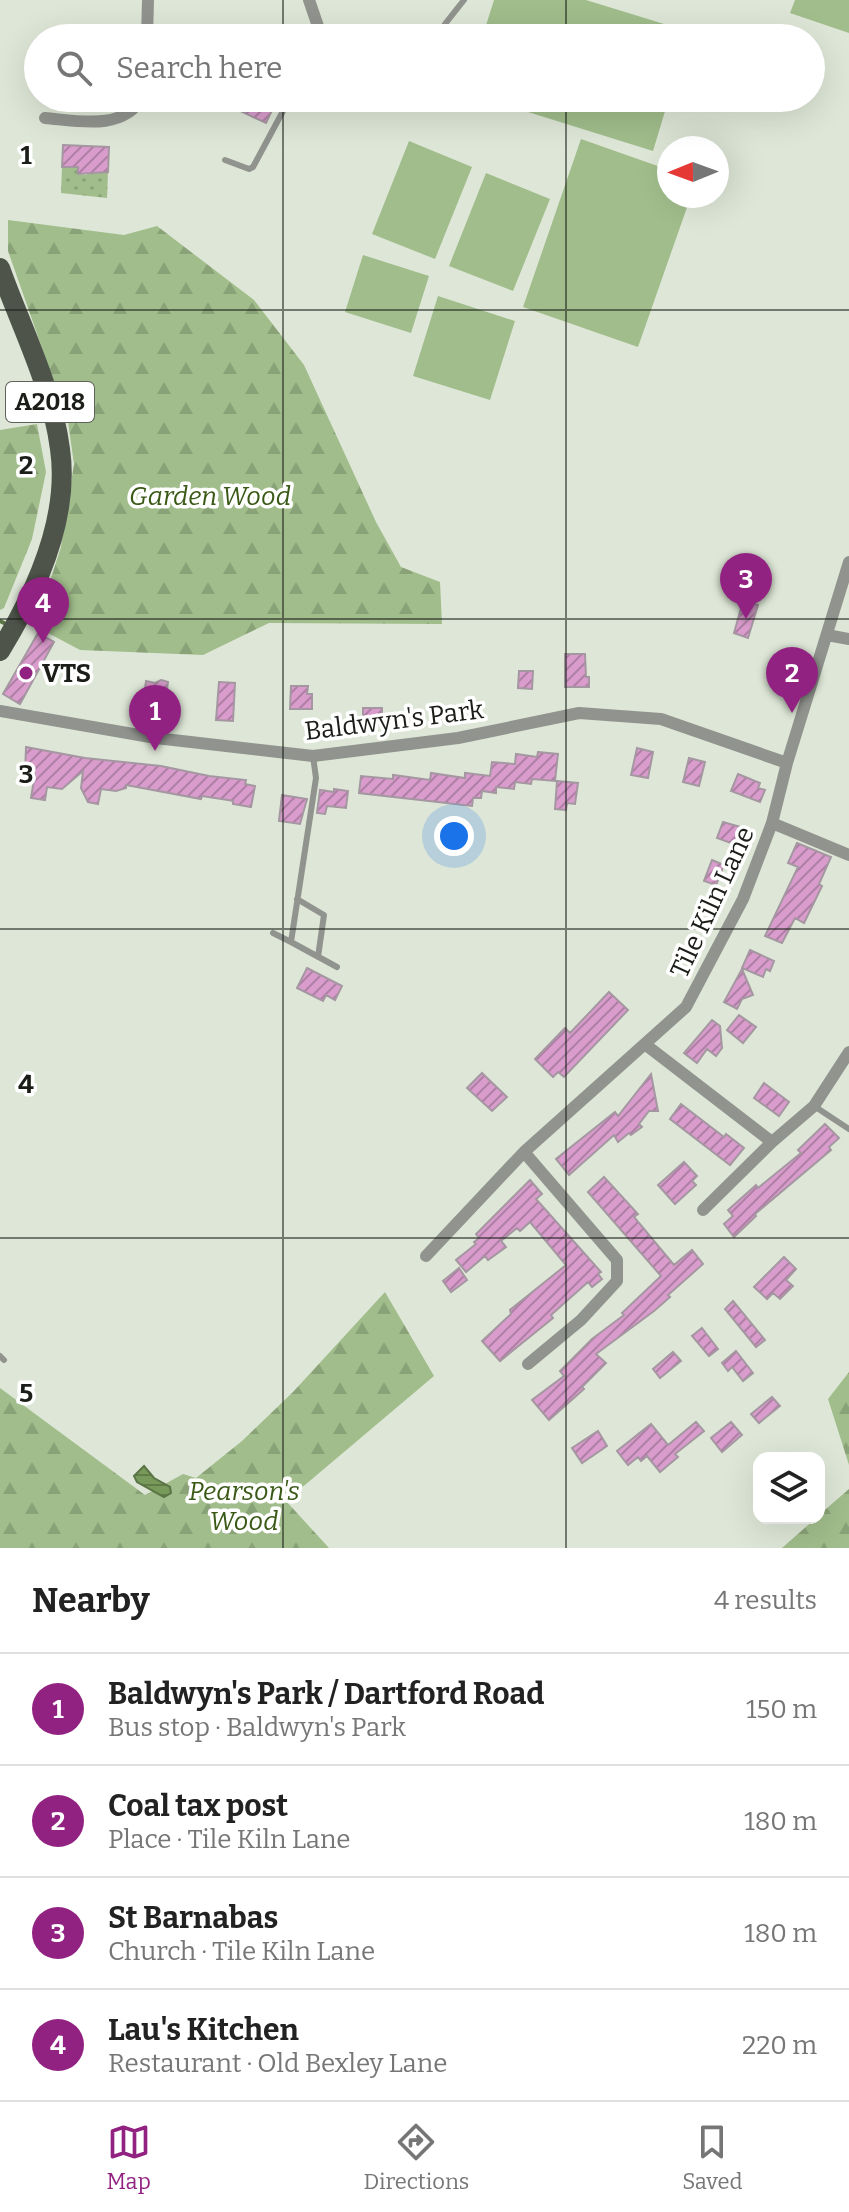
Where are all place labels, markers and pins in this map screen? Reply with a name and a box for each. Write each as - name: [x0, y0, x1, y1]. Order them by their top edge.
- pin: 3: [720, 553, 772, 619]
- pin: 4: [17, 577, 69, 643]
- pin: 2: [766, 647, 818, 713]
- place label: VTS: [42, 658, 91, 689]
- marker: VTS: [17, 664, 35, 682]
- pin: 1: [129, 685, 181, 751]

